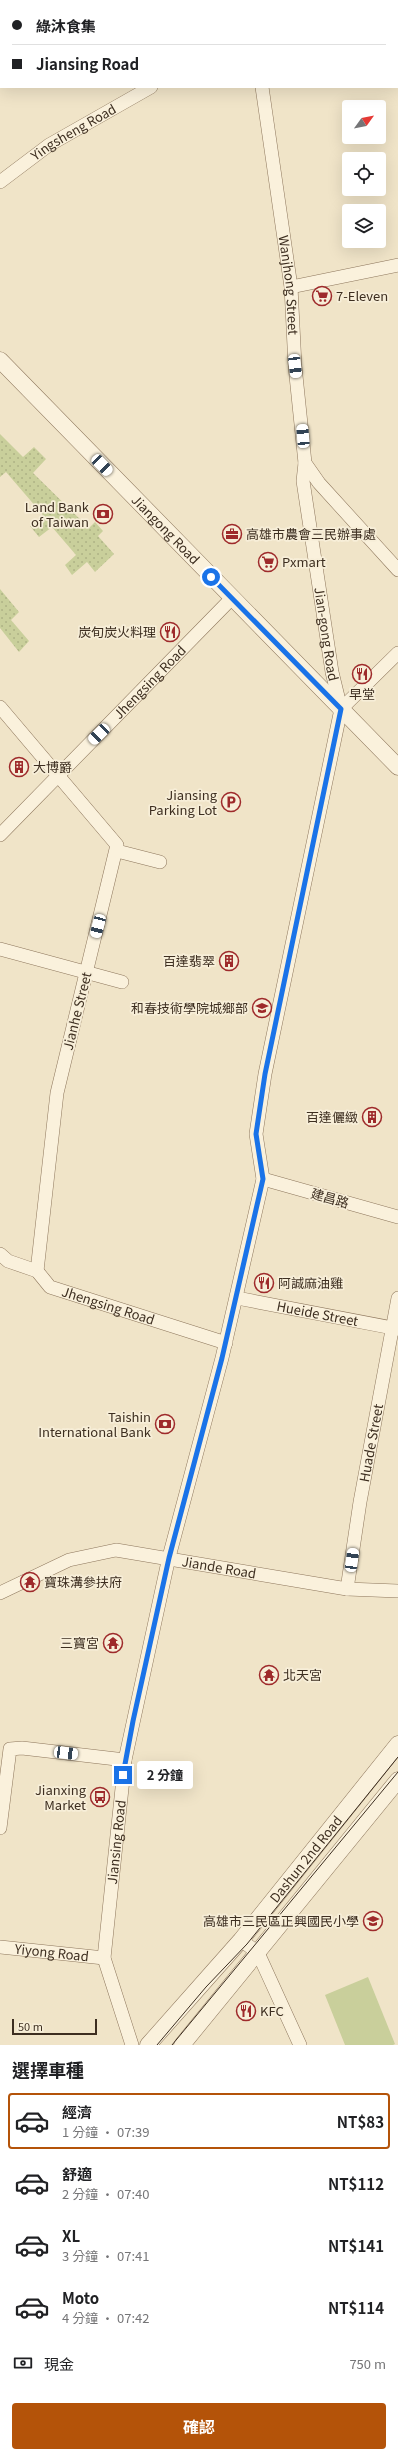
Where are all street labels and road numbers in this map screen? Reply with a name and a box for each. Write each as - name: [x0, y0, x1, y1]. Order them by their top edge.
- street label: Yingsheng Road: [26, 99, 119, 165]
- street label: Wanjhong Street: [275, 234, 303, 336]
- street label: Jiangong Road: [128, 490, 204, 568]
- street label: Jian-gong Road: [310, 586, 344, 683]
- street label: Jhengsing Road: [109, 641, 190, 723]
- street label: Jianhe Street: [58, 970, 95, 1052]
- street label: 建昌路: [309, 1183, 352, 1212]
- street label: Jhengsing Road: [60, 1281, 157, 1329]
- street label: Hueide Street: [275, 1296, 360, 1330]
- street label: Huade Street: [354, 1402, 387, 1484]
- street label: Jiande Road: [180, 1551, 258, 1583]
- street label: Jiansing Road: [102, 1799, 130, 1885]
- street label: Dashun 2nd Road: [265, 1811, 346, 1906]
- street label: Yiyong Road: [13, 1939, 90, 1965]

